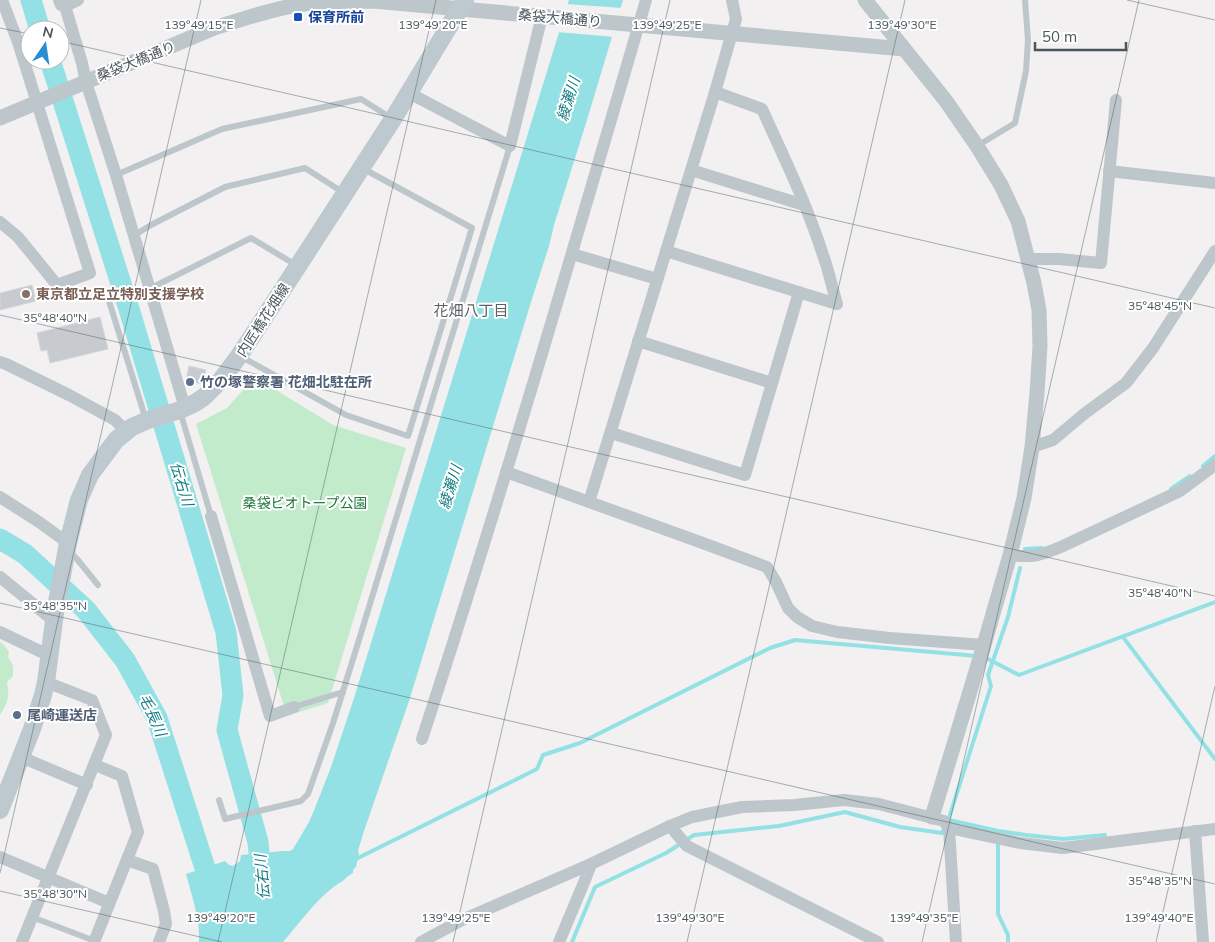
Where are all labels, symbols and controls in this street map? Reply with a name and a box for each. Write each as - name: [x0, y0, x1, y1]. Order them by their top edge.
- street label: 桑袋大橋通り: [517, 5, 603, 31]
- place label: 保育所前: [308, 8, 364, 26]
- marker: 保育所前: [292, 11, 304, 23]
- text: 139°49'15"E: [164, 17, 234, 32]
- text: 139°49'20"E: [398, 17, 468, 32]
- text: 139°49'25"E: [632, 17, 702, 32]
- text: 139°49'30"E: [867, 17, 937, 32]
- north arrow: [20, 20, 70, 70]
- scale bar: [1035, 20, 1126, 52]
- text: N: [41, 22, 55, 42]
- text: 50 m: [1042, 27, 1077, 46]
- street label: 桑袋大橋通り: [94, 37, 178, 85]
- water label: 綾瀬川: [552, 73, 584, 123]
- street label: 内匠橋花畑線: [233, 280, 293, 360]
- place label: 東京都立足立特別支援学校: [36, 285, 204, 303]
- marker: 東京都立足立特別支援学校: [20, 288, 32, 300]
- text: 35°48'45"N: [1128, 298, 1192, 313]
- district label: 花畑八丁目: [433, 301, 509, 320]
- text: 35°48'40"N: [23, 310, 87, 325]
- place label: 竹の塚警察署 花畑北駐在所: [200, 373, 372, 391]
- marker: 竹の塚警察署 花畑北駐在所: [184, 376, 196, 388]
- water label: 伝右川: [166, 460, 198, 510]
- water label: 綾瀬川: [434, 461, 466, 511]
- park label: 桑袋ビオトープ公園: [242, 494, 368, 512]
- text: 35°48'40"N: [1128, 585, 1192, 600]
- text: 35°48'35"N: [23, 598, 87, 613]
- water label: 毛長川: [135, 691, 172, 741]
- place label: 尾崎運送店: [27, 706, 97, 724]
- marker: 尾崎運送店: [11, 709, 23, 721]
- water label: 伝右川: [250, 852, 273, 900]
- text: 35°48'35"N: [1128, 873, 1192, 888]
- text: 35°48'30"N: [23, 886, 87, 901]
- text: 139°49'20"E: [186, 910, 256, 925]
- text: 139°49'25"E: [421, 910, 491, 925]
- text: 139°49'30"E: [655, 910, 725, 925]
- text: 139°49'35"E: [889, 910, 959, 925]
- text: 139°49'40"E: [1124, 910, 1194, 925]

